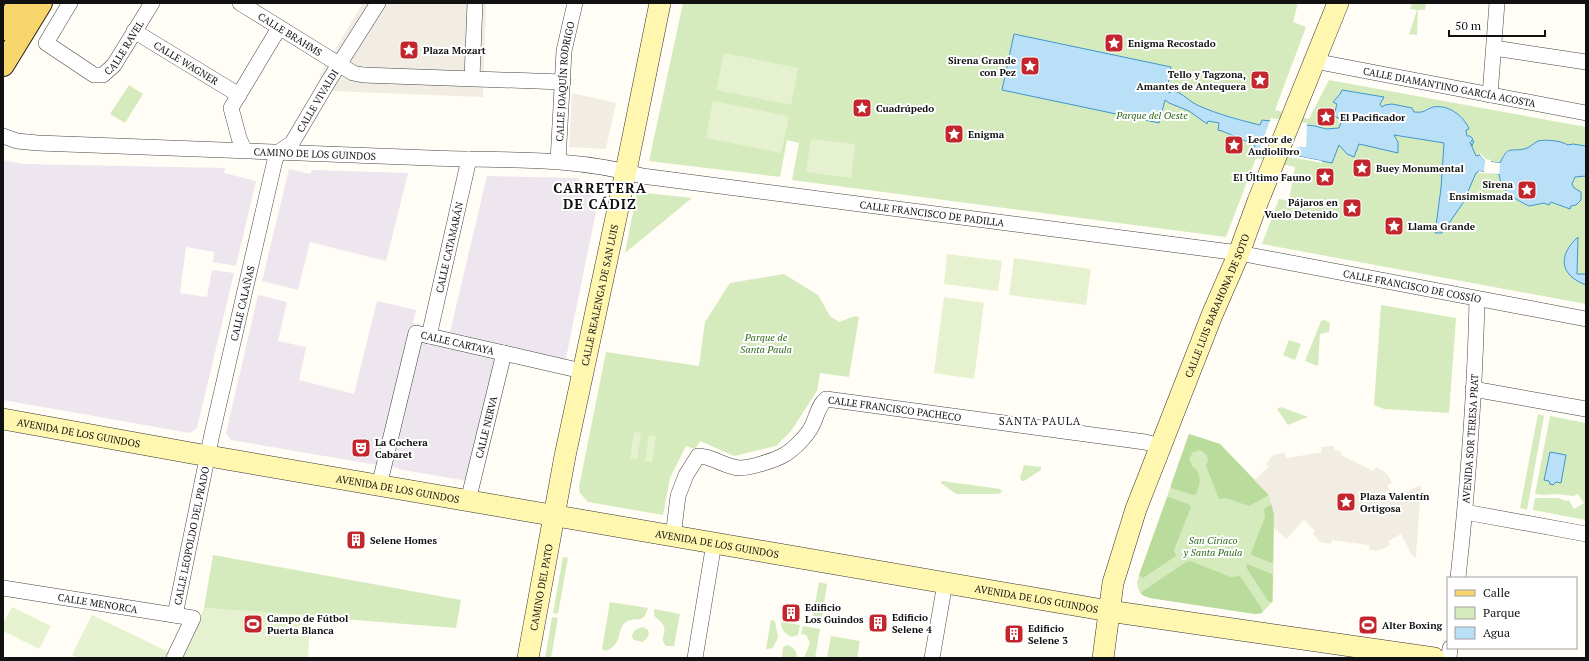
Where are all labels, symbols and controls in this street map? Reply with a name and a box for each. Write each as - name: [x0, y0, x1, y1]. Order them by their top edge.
- street label: CALLE BRAHMS: [256, 9, 325, 59]
- scale bar: [1449, 12, 1545, 38]
- street label: CALLE RAVEL: [101, 18, 147, 78]
- text: 50 m: [1455, 18, 1482, 33]
- street label: CALLE JOAQUÍN RODRIGO: [553, 20, 577, 142]
- place icon: Enigma Recostado: [1103, 32, 1125, 54]
- place label: Enigma Recostado: [1128, 37, 1216, 50]
- street label: CALLE WAGNER: [151, 38, 221, 88]
- place icon: Plaza Mozart: [398, 39, 420, 61]
- place label: Plaza Mozart: [423, 44, 486, 57]
- place label: Sirena Grande con Pez: [948, 54, 1017, 79]
- place icon: Sirena Grande con Pez: [1019, 55, 1041, 77]
- street label: CALLE DIAMANTINO GARCÍA ACOSTA: [1362, 64, 1537, 110]
- street label: CALLE VIVALDI: [293, 66, 341, 134]
- place label: Tello y Tagzona, Amantes de Antequera: [1136, 68, 1246, 93]
- place icon: Tello y Tagzona, Amantes de Antequera: [1249, 69, 1271, 91]
- place icon: Cuadrúpedo: [851, 97, 873, 119]
- place label: Cuadrúpedo: [876, 102, 934, 115]
- place icon: El Pacificador: [1315, 106, 1337, 128]
- park label: Parque del Oeste: [1115, 109, 1188, 122]
- place label: El Pacificador: [1340, 111, 1406, 124]
- place icon: Enigma: [943, 123, 965, 145]
- place label: Enigma: [968, 128, 1005, 141]
- place label: Lector de Audiolibro: [1248, 133, 1300, 158]
- place icon: Lector de Audiolibro: [1223, 134, 1245, 156]
- street label: CAMINO DE LOS GUINDOS: [253, 145, 376, 162]
- place icon: Buey Monumental: [1351, 157, 1373, 179]
- place label: Buey Monumental: [1376, 162, 1464, 175]
- place icon: El Último Fauno: [1314, 166, 1336, 188]
- place label: El Último Fauno: [1233, 171, 1311, 184]
- district label: CARRETERA DE CÁDIZ: [553, 178, 647, 213]
- place label: Sirena Ensimismada: [1449, 178, 1513, 203]
- place icon: Sirena Ensimismada: [1516, 179, 1538, 201]
- place label: Pájaros en Vuelo Detenido: [1264, 196, 1339, 221]
- place icon: Pájaros en Vuelo Detenido: [1341, 197, 1363, 219]
- street label: CALLE FRANCISCO DE PADILLA: [859, 198, 1005, 229]
- street label: CALLE CATAMARÁN: [432, 200, 466, 294]
- place icon: Llama Grande: [1383, 215, 1405, 237]
- place label: Llama Grande: [1408, 220, 1476, 233]
- street label: CALLE REALENGA DE SAN LUIS: [578, 223, 621, 367]
- street label: CALLE LUIS BARAHONA DE SOTO: [1182, 232, 1252, 380]
- street label: CALLE CALAÑAS: [227, 264, 257, 342]
- street label: CALLE FRANCISCO DE COSSÍO: [1342, 266, 1482, 305]
- street label: CALLE CARTAYA: [420, 328, 496, 357]
- park label: Parque de Santa Paula: [740, 331, 792, 356]
- street label: AVENIDA SOR TERESA PRAT: [1459, 373, 1481, 504]
- street label: CALLE FRANCISCO PACHECO: [827, 393, 962, 424]
- street label: CALLE NERVA: [472, 394, 500, 460]
- district label: SANTA PAULA: [999, 414, 1081, 428]
- street label: AVENIDA DE LOS GUINDOS: [16, 415, 142, 450]
- place label: La Cochera Cabaret: [375, 436, 428, 461]
- theatre icon: La Cochera Cabaret: [350, 437, 372, 459]
- street label: CALLE LEOPOLDO DEL PRADO: [171, 465, 212, 606]
- street label: AVENIDA DE LOS GUINDOS: [335, 472, 461, 506]
- place label: Plaza Valentín Ortigosa: [1360, 490, 1430, 515]
- place icon: Plaza Valentín Ortigosa: [1335, 491, 1357, 513]
- street label: AVENIDA DE LOS GUINDOS: [654, 527, 780, 561]
- building icon: Selene Homes: [345, 529, 367, 551]
- place label: Selene Homes: [370, 534, 437, 547]
- park label: San Ciriaco y Santa Paula: [1183, 534, 1242, 559]
- street label: CAMINO DEL PATO: [527, 543, 555, 632]
- legend: [1447, 577, 1577, 649]
- street label: AVENIDA DE LOS GUINDOS: [974, 582, 1099, 616]
- text: Calle: [1483, 585, 1510, 600]
- street label: CALLE MENORCA: [57, 590, 139, 616]
- place label: Edificio Los Guindos: [805, 601, 864, 626]
- building icon: Edificio Los Guindos: [780, 602, 802, 624]
- text: Parque: [1483, 605, 1520, 620]
- place label: Edificio Selene 4: [892, 611, 932, 636]
- place label: Campo de Fútbol Puerta Blanca: [267, 612, 349, 637]
- building icon: Edificio Selene 4: [867, 612, 889, 634]
- sports icon: Campo de Fútbol Puerta Blanca: [242, 613, 264, 635]
- sports icon: Alter Boxing: [1357, 614, 1379, 636]
- place label: Alter Boxing: [1382, 619, 1443, 632]
- place label: Edificio Selene 3: [1028, 622, 1068, 647]
- building icon: Edificio Selene 3: [1003, 623, 1025, 645]
- text: Agua: [1483, 625, 1510, 640]

